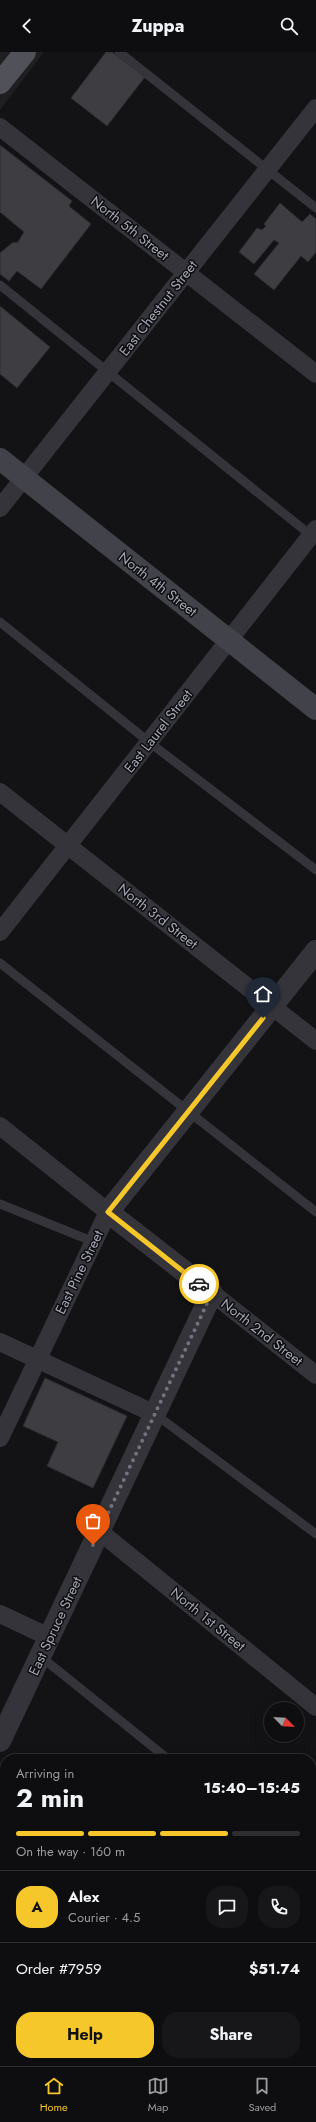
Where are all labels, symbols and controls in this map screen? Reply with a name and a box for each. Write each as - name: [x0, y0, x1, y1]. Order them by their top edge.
- text: Zuppa: [132, 13, 184, 39]
- icon: back: [16, 15, 38, 37]
- icon: search: [278, 15, 300, 37]
- street label: North 5th Street: [87, 191, 174, 265]
- street label: East Chestnut Street: [114, 255, 202, 360]
- street label: North 4th Street: [115, 547, 202, 621]
- street label: East Laurel Street: [119, 685, 197, 777]
- street label: North 3rd Street: [114, 878, 203, 954]
- pin: [246, 977, 280, 1018]
- icon: home: [252, 983, 274, 1005]
- street label: East Pine Street: [50, 1226, 108, 1317]
- courier: [179, 1264, 219, 1304]
- icon: car: [188, 1273, 210, 1295]
- street label: North 2nd Street: [217, 1294, 308, 1371]
- pin: [76, 1504, 110, 1545]
- icon: bag: [82, 1510, 104, 1532]
- street label: East Spruce Street: [23, 1573, 87, 1679]
- street label: North 1st Street: [166, 1583, 250, 1656]
- north arrow: [264, 1702, 304, 1742]
- map controls: [264, 1702, 304, 1742]
- text: Arriving in: [16, 1764, 74, 1783]
- text: 15:40–15:45: [203, 1777, 300, 1799]
- text: 2 min: [16, 1779, 84, 1817]
- text: On the way · 160 m: [16, 1842, 125, 1861]
- text: Alex: [68, 1886, 99, 1908]
- button: chat: [206, 1886, 248, 1928]
- button: phone: [258, 1886, 300, 1928]
- text: A: [31, 1896, 43, 1918]
- text: Courier · 4.5: [68, 1908, 140, 1927]
- text: Order #7959: [16, 1958, 102, 1980]
- text: $51.74: [249, 1958, 300, 1980]
- button: Help: [16, 2012, 154, 2058]
- button: Share: [162, 2012, 300, 2058]
- tab: Home: [40, 2075, 68, 2115]
- tab: Map: [147, 2075, 169, 2115]
- tab: Saved: [248, 2075, 276, 2115]

